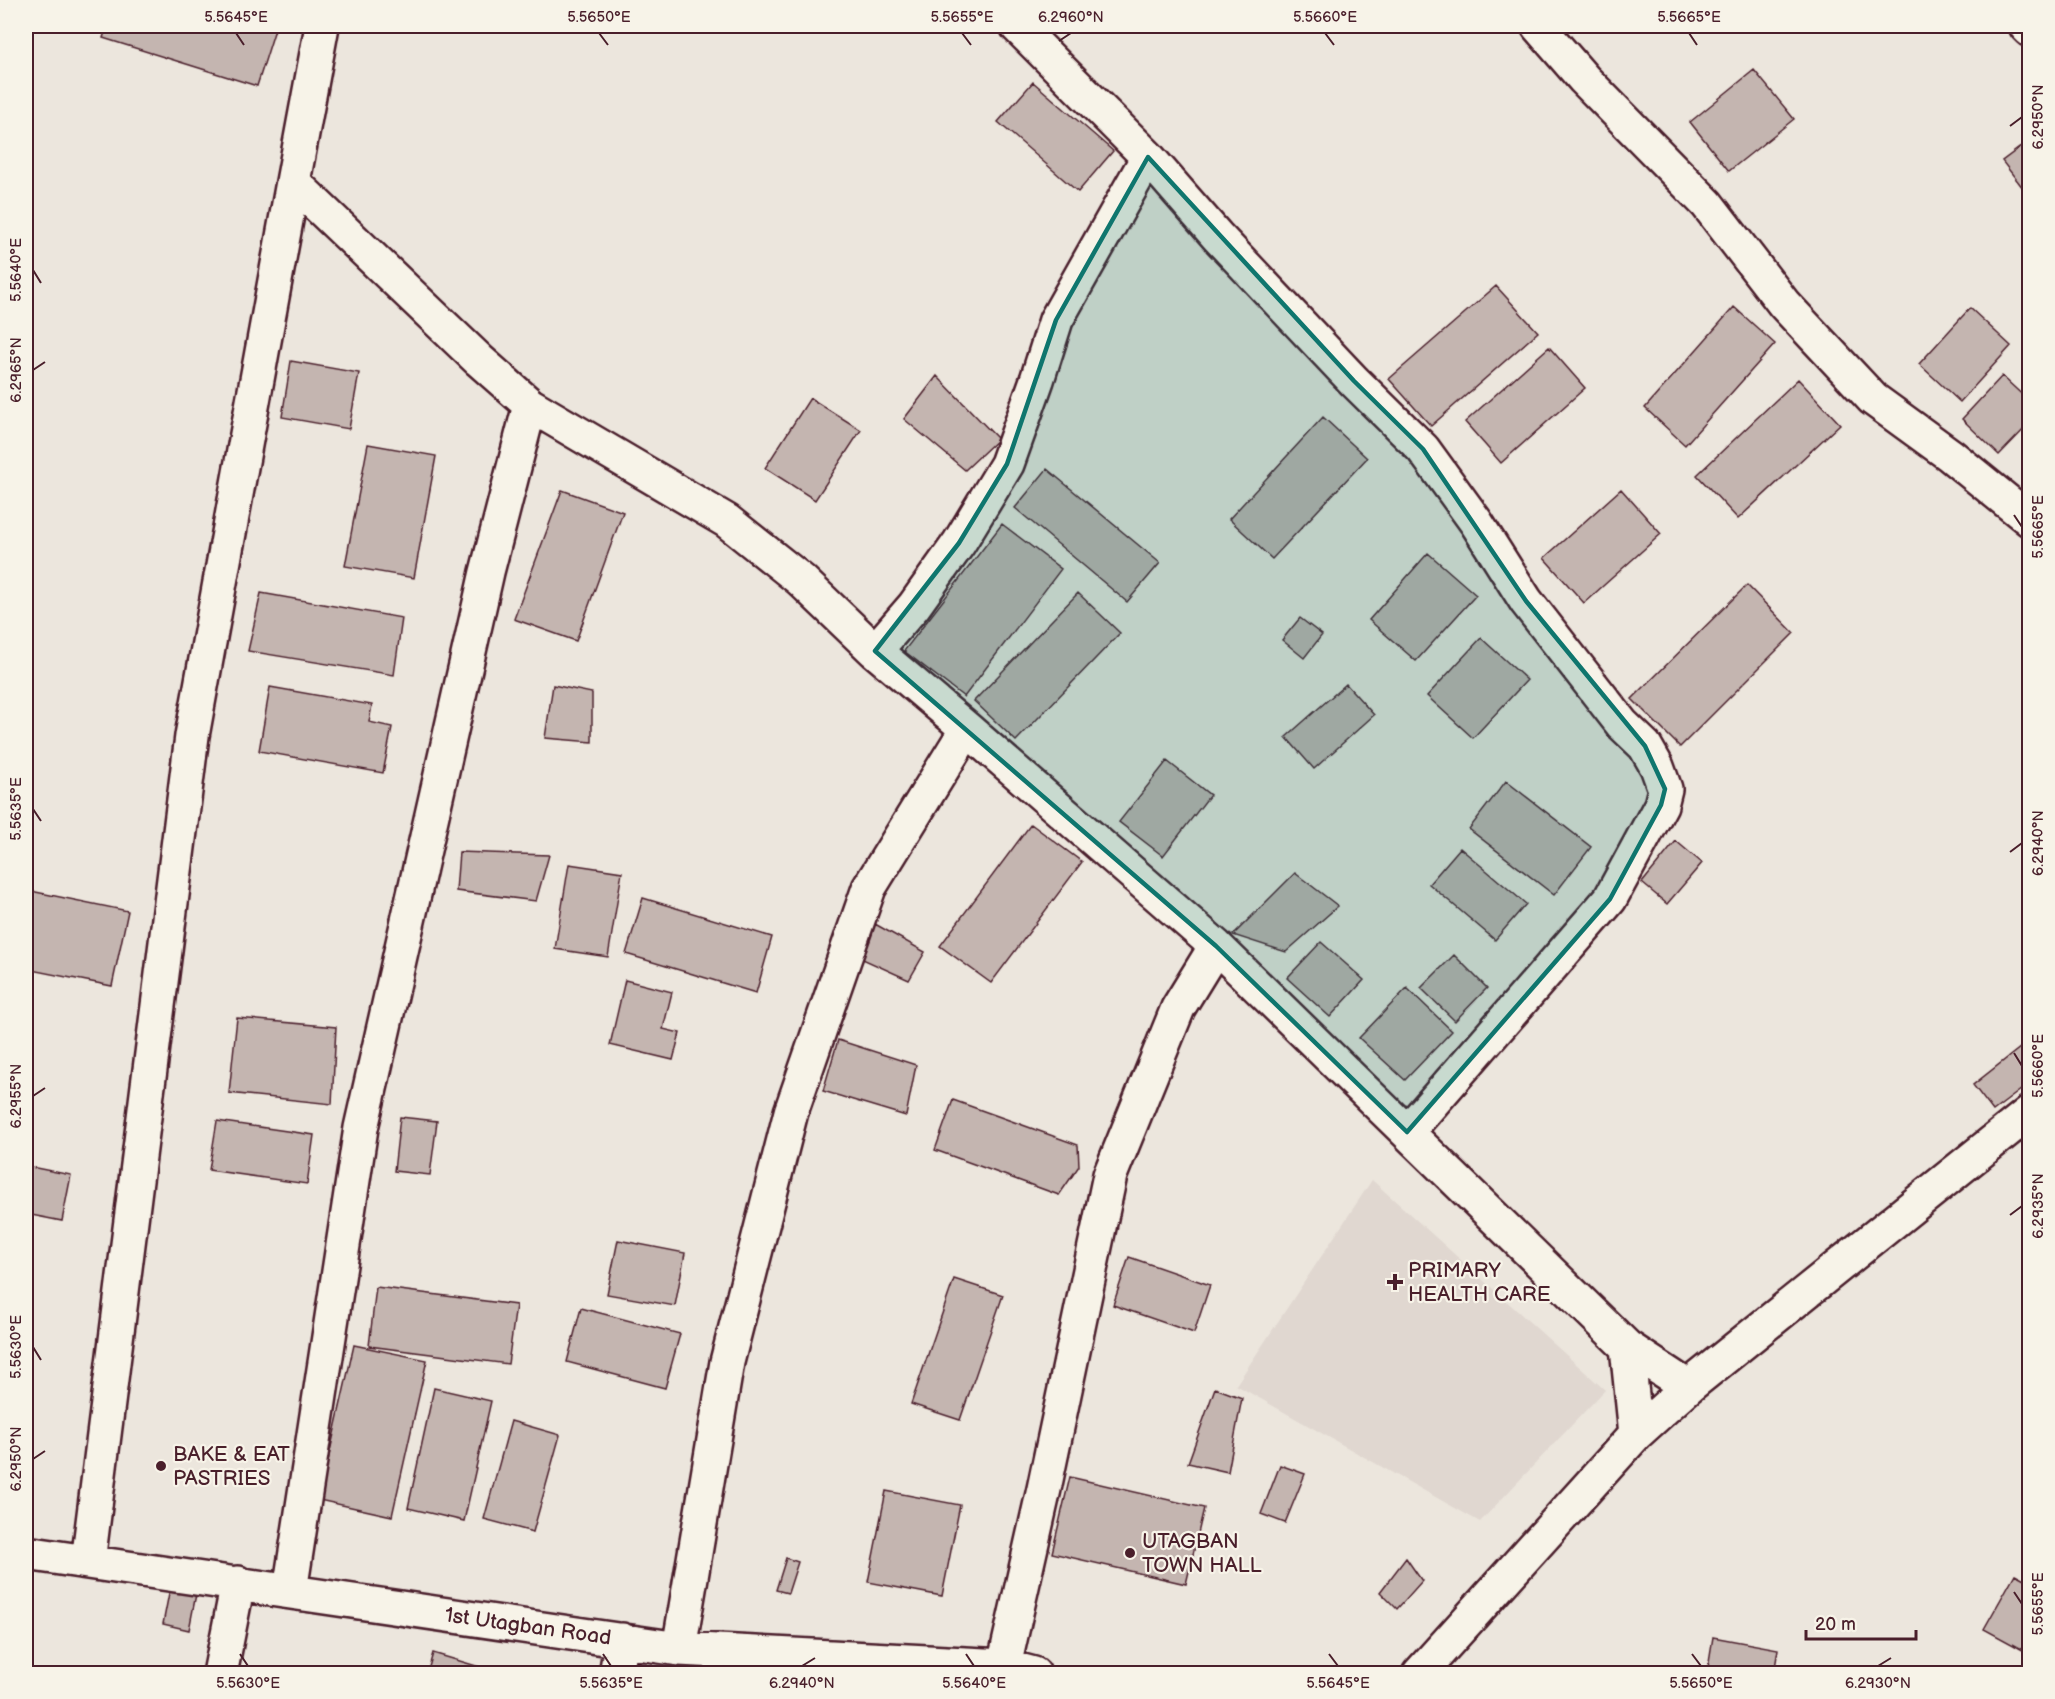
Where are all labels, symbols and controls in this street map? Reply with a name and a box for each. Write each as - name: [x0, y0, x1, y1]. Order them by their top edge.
- text: 5.5645°E: [204, 8, 268, 27]
- text: 5.5650°E: [567, 8, 631, 27]
- text: 5.5655°E: [930, 8, 994, 27]
- text: 6.2960°N: [1038, 8, 1104, 27]
- text: 5.5660°E: [1293, 8, 1357, 27]
- text: 5.5665°E: [1657, 8, 1721, 27]
- text: 6.2950°N: [2029, 84, 2048, 150]
- text: 5.5640°E: [7, 238, 26, 302]
- text: 6.2965°N: [7, 337, 26, 403]
- text: 5.5665°E: [2029, 495, 2048, 559]
- text: 5.5635°E: [7, 777, 26, 841]
- text: 6.2940°N: [2029, 810, 2048, 876]
- text: 5.5660°E: [2029, 1034, 2048, 1098]
- text: 6.2955°N: [7, 1064, 26, 1128]
- text: 6.2935°N: [2029, 1173, 2048, 1239]
- place label: PRIMARY HEALTH CARE: [1408, 1258, 1551, 1307]
- marker: PRIMARY HEALTH CARE: [1386, 1273, 1404, 1291]
- text: 5.5630°E: [7, 1315, 26, 1379]
- text: 6.2950°N: [7, 1426, 26, 1492]
- place label: BAKE & EAT PASTRIES: [173, 1442, 290, 1491]
- marker: BAKE & EAT PASTRIES: [154, 1459, 168, 1473]
- place label: UTAGBAN TOWN HALL: [1142, 1529, 1262, 1578]
- marker: UTAGBAN TOWN HALL: [1123, 1546, 1137, 1560]
- text: 5.5655°E: [2029, 1572, 2048, 1636]
- street label: 1st Utagban Road: [443, 1602, 613, 1651]
- scale bar: [1806, 1603, 1916, 1641]
- text: 20 m: [1815, 1614, 1856, 1635]
- text: 5.5630°E: [216, 1674, 280, 1693]
- text: 5.5635°E: [579, 1674, 643, 1693]
- text: 6.2940°N: [769, 1674, 835, 1693]
- text: 5.5640°E: [942, 1674, 1006, 1693]
- text: 5.5645°E: [1306, 1674, 1370, 1693]
- text: 5.5650°E: [1669, 1674, 1733, 1693]
- text: 6.2930°N: [1845, 1674, 1911, 1693]

